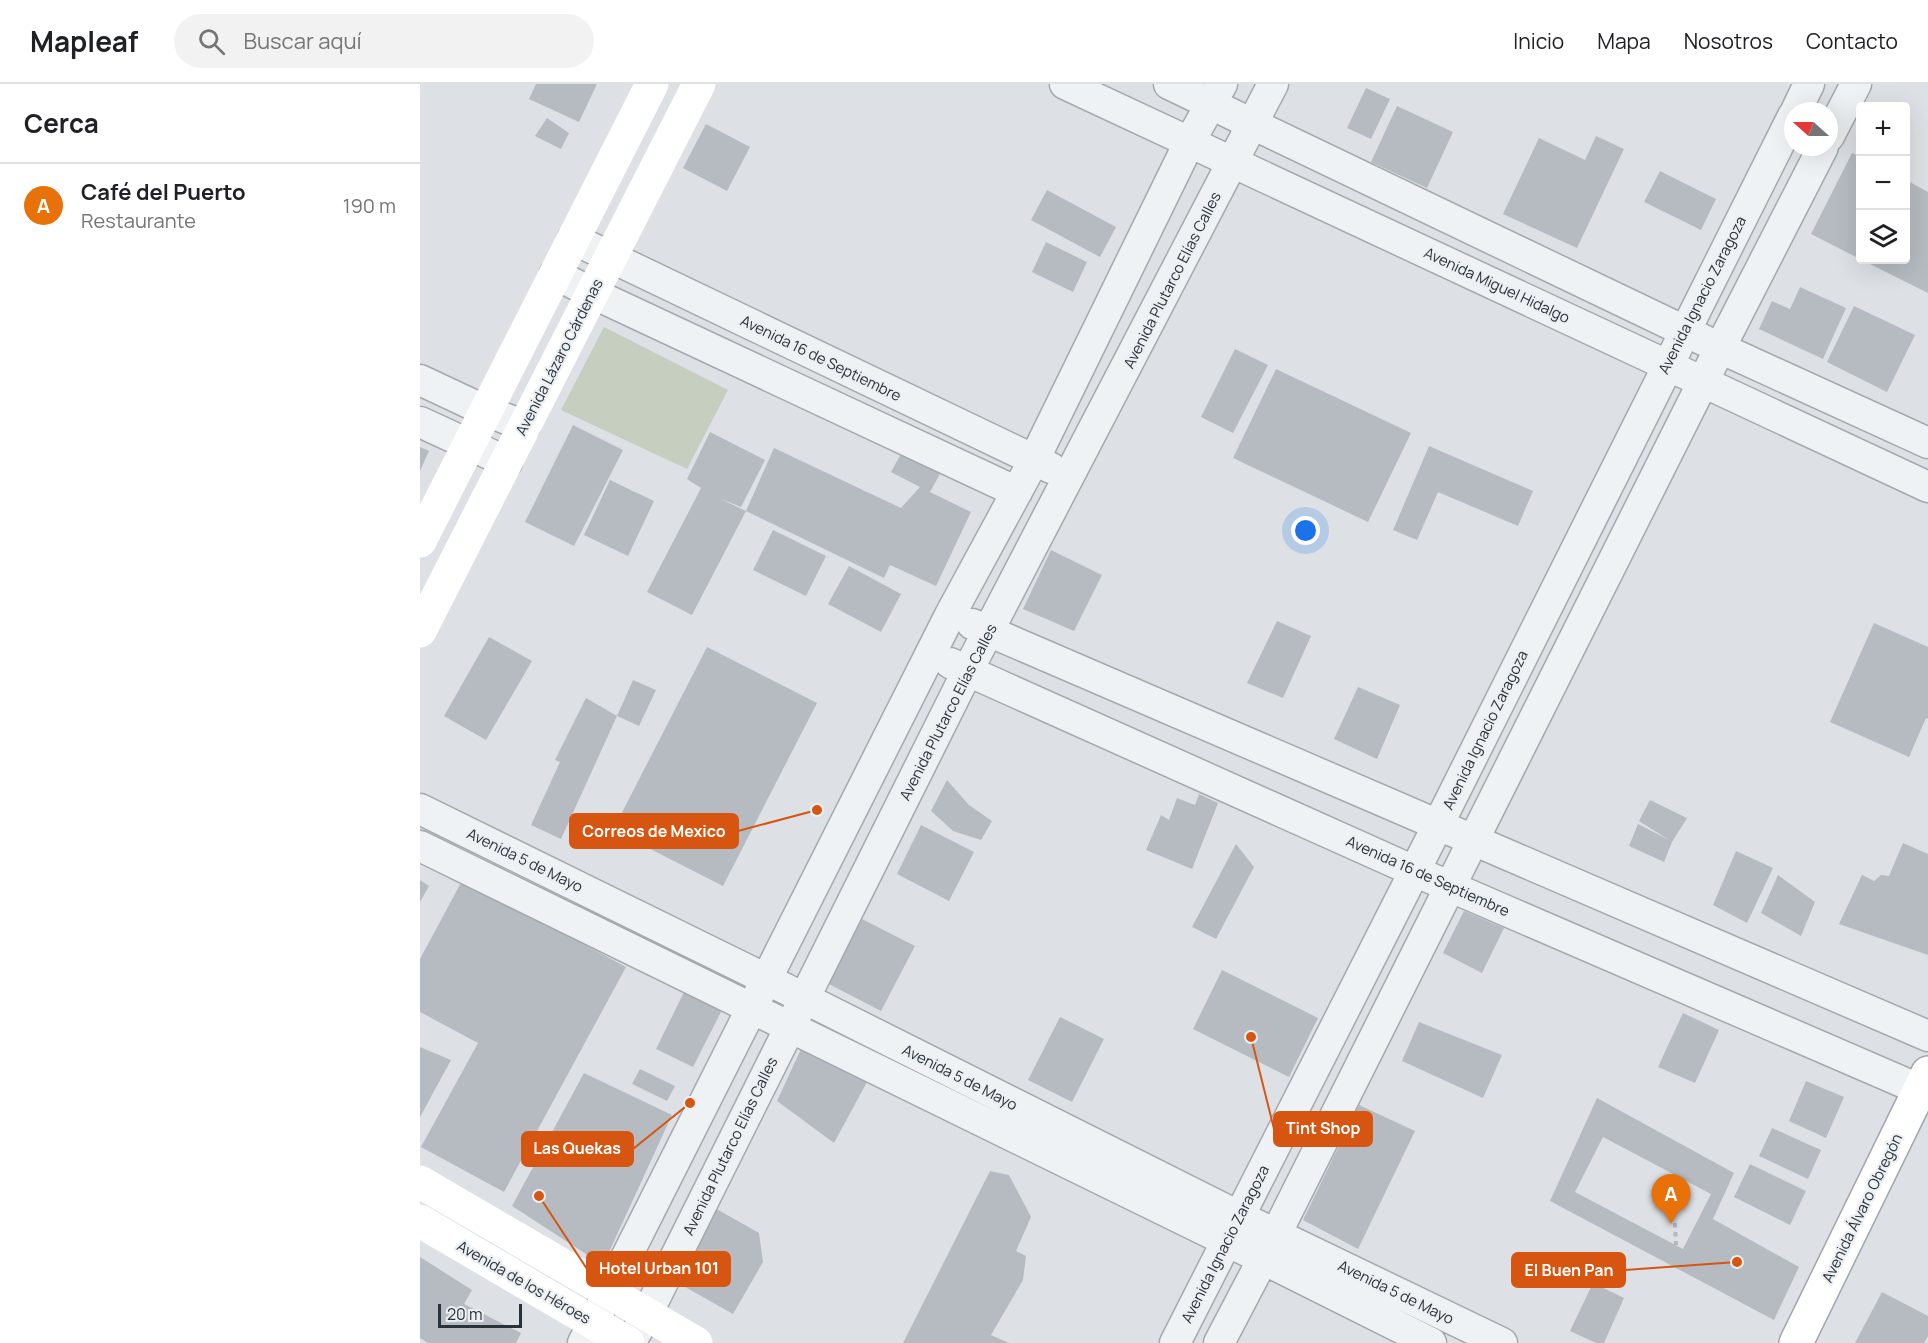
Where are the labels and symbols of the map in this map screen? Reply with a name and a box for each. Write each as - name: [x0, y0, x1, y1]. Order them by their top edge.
- north arrow: [1784, 102, 1838, 156]
- street label: Avenida Plutarco Elías Calles: [1118, 188, 1226, 372]
- street label: Avenida Ignacio Zaragoza: [1653, 212, 1751, 378]
- street label: Avenida Miguel Hidalgo: [1421, 242, 1574, 328]
- street label: Avenida Lázaro Cárdenas: [510, 275, 608, 439]
- street label: Avenida 16 de Septiembre: [737, 310, 905, 406]
- your location: [1291, 516, 1320, 545]
- street label: Avenida Plutarco Elías Calles: [894, 620, 1002, 804]
- street label: Avenida Ignacio Zaragoza: [1437, 647, 1533, 813]
- callout: Correos de Mexico: [570, 814, 738, 848]
- text: Correos de Mexico: [582, 820, 726, 842]
- street label: Avenida 5 de Mayo: [463, 823, 587, 897]
- street label: Avenida 16 de Septiembre: [1343, 831, 1513, 922]
- street label: Avenida 5 de Mayo: [899, 1039, 1021, 1115]
- street label: Avenida Plutarco Elías Calles: [678, 1053, 782, 1239]
- callout: Tint Shop: [1274, 1112, 1372, 1146]
- text: Tint Shop: [1286, 1117, 1360, 1139]
- street label: Avenida Álvaro Obregón: [1817, 1130, 1907, 1286]
- callout: Las Quekas: [522, 1132, 633, 1166]
- text: Las Quekas: [533, 1137, 621, 1159]
- street label: Avenida Ignacio Zaragoza: [1176, 1161, 1274, 1327]
- pin: A: [1652, 1174, 1690, 1224]
- street label: Avenida de los Héroes: [453, 1235, 595, 1329]
- callout: Hotel Urban 101: [587, 1252, 730, 1286]
- callout: El Buen Pan: [1512, 1253, 1625, 1287]
- street label: Avenida 5 de Mayo: [1334, 1255, 1458, 1329]
- text: Hotel Urban 101: [599, 1257, 719, 1279]
- text: El Buen Pan: [1525, 1259, 1613, 1281]
- scale bar: [438, 1301, 522, 1328]

